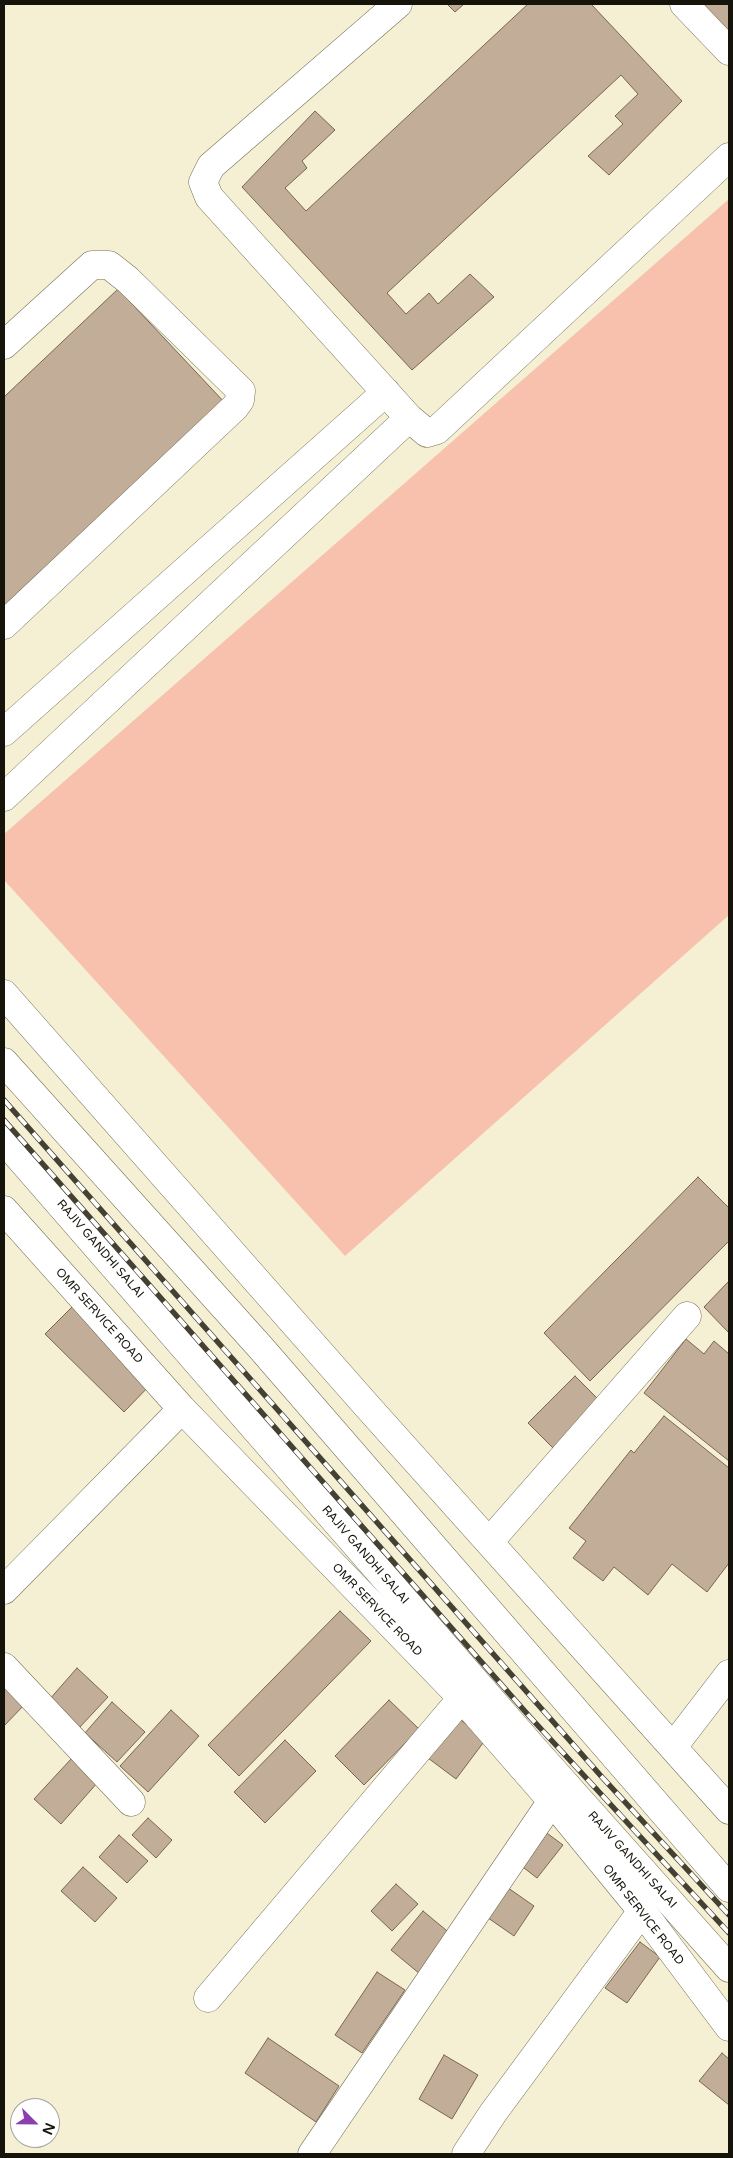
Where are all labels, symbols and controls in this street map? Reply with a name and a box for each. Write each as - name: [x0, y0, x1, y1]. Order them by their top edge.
- street label: RAJIV GANDHI SALAI: [53, 1197, 147, 1301]
- street label: OMR SERVICE ROAD: [52, 1265, 146, 1367]
- street label: RAJIV GANDHI SALAI: [318, 1503, 412, 1607]
- street label: OMR SERVICE ROAD: [329, 1561, 425, 1659]
- street label: RAJIV GANDHI SALAI: [585, 1809, 679, 1911]
- street label: OMR SERVICE ROAD: [599, 1862, 687, 1968]
- north arrow: [10, 2098, 60, 2148]
- text: N: [38, 2120, 58, 2137]

